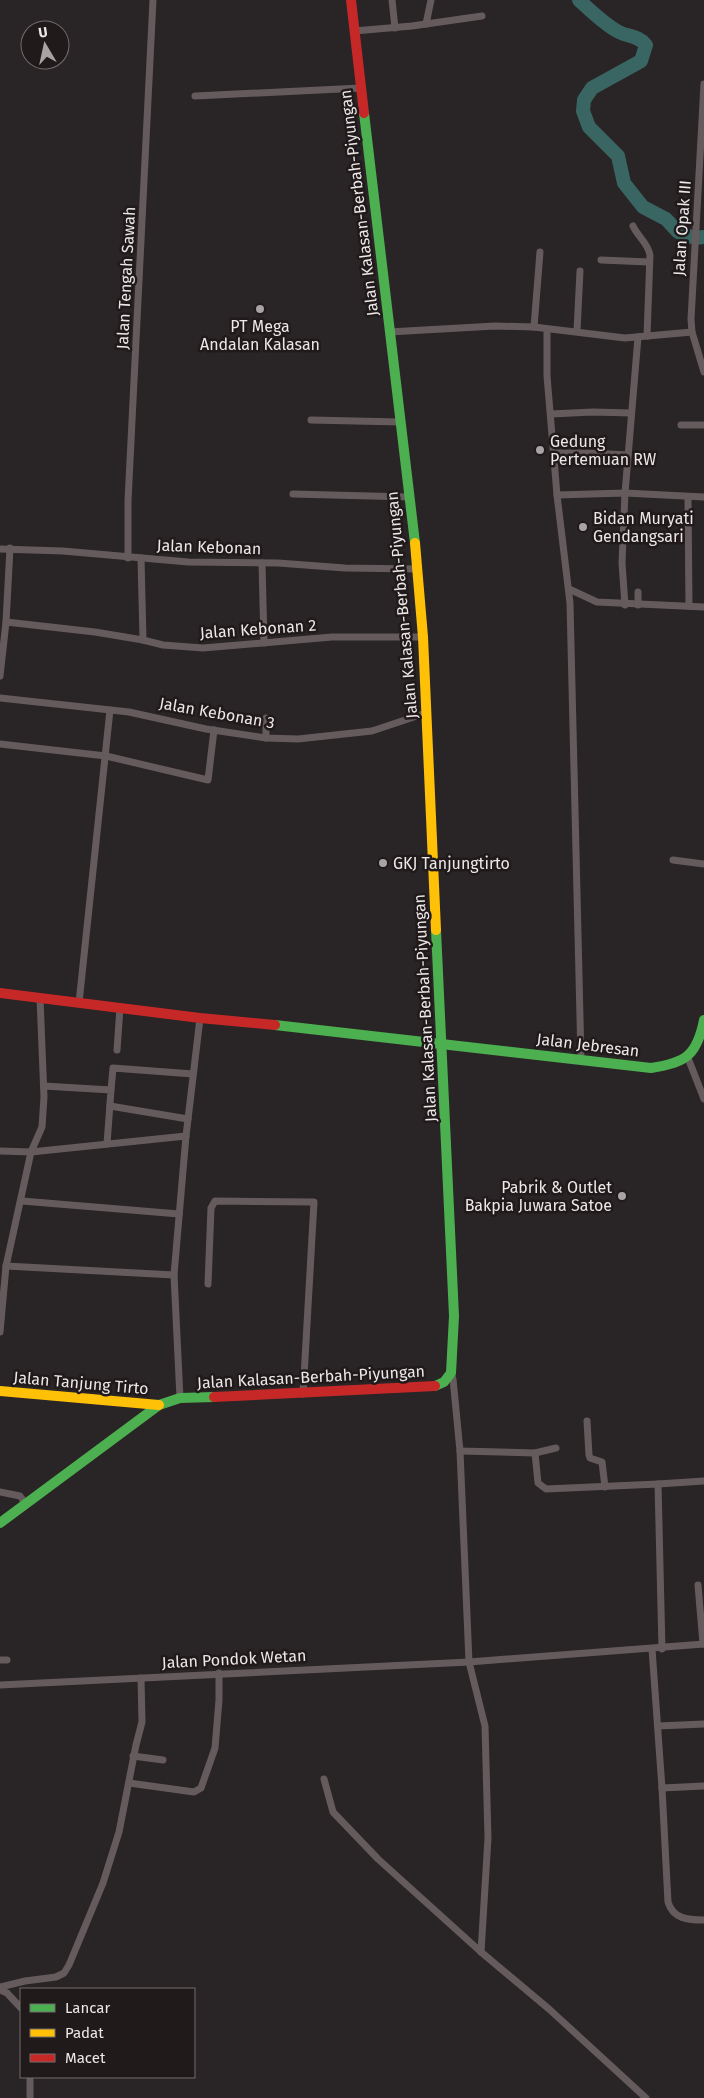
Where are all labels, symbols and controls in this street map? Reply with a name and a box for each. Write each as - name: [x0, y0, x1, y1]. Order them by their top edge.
- north arrow: [20, 20, 70, 70]
- text: U: [37, 24, 49, 42]
- street label: Jalan Kalasan-Berbah-Piyungan: [336, 89, 382, 317]
- street label: Jalan Opak III: [669, 179, 695, 277]
- street label: Jalan Tengah Sawah: [113, 206, 139, 350]
- marker: PT Mega Andalan Kalasan: [254, 303, 266, 315]
- place label: PT Mega Andalan Kalasan: [200, 317, 320, 354]
- place label: Gedung Pertemuan RW: [550, 432, 656, 469]
- marker: Gedung Pertemuan RW: [534, 444, 546, 456]
- street label: Jalan Kalasan-Berbah-Piyungan: [383, 491, 421, 719]
- place label: Bidan Muryati Gendangsari: [593, 509, 694, 546]
- marker: Bidan Muryati Gendangsari: [577, 521, 589, 533]
- street label: Jalan Kebonan: [156, 536, 262, 558]
- street label: Jalan Kebonan 2: [199, 615, 317, 643]
- street label: Jalan Kebonan 3: [158, 694, 276, 732]
- place label: GKJ Tanjungtirto: [393, 854, 510, 873]
- marker: GKJ Tanjungtirto: [377, 857, 389, 869]
- street label: Jalan Kalasan-Berbah-Piyungan: [410, 894, 440, 1122]
- street label: Jalan Jebresan: [536, 1029, 640, 1061]
- place label: Pabrik & Outlet Bakpia Juwara Satoe: [465, 1178, 612, 1215]
- marker: Pabrik & Outlet Bakpia Juwara Satoe: [616, 1190, 628, 1202]
- street label: Jalan Kalasan-Berbah-Piyungan: [197, 1362, 425, 1392]
- street label: Jalan Tanjung Tirto: [13, 1368, 149, 1398]
- street label: Jalan Pondok Wetan: [161, 1646, 307, 1672]
- legend: [20, 1988, 195, 2078]
- text: Lancar: [65, 1999, 110, 2017]
- text: Padat: [65, 2024, 104, 2042]
- text: Macet: [65, 2049, 106, 2067]

